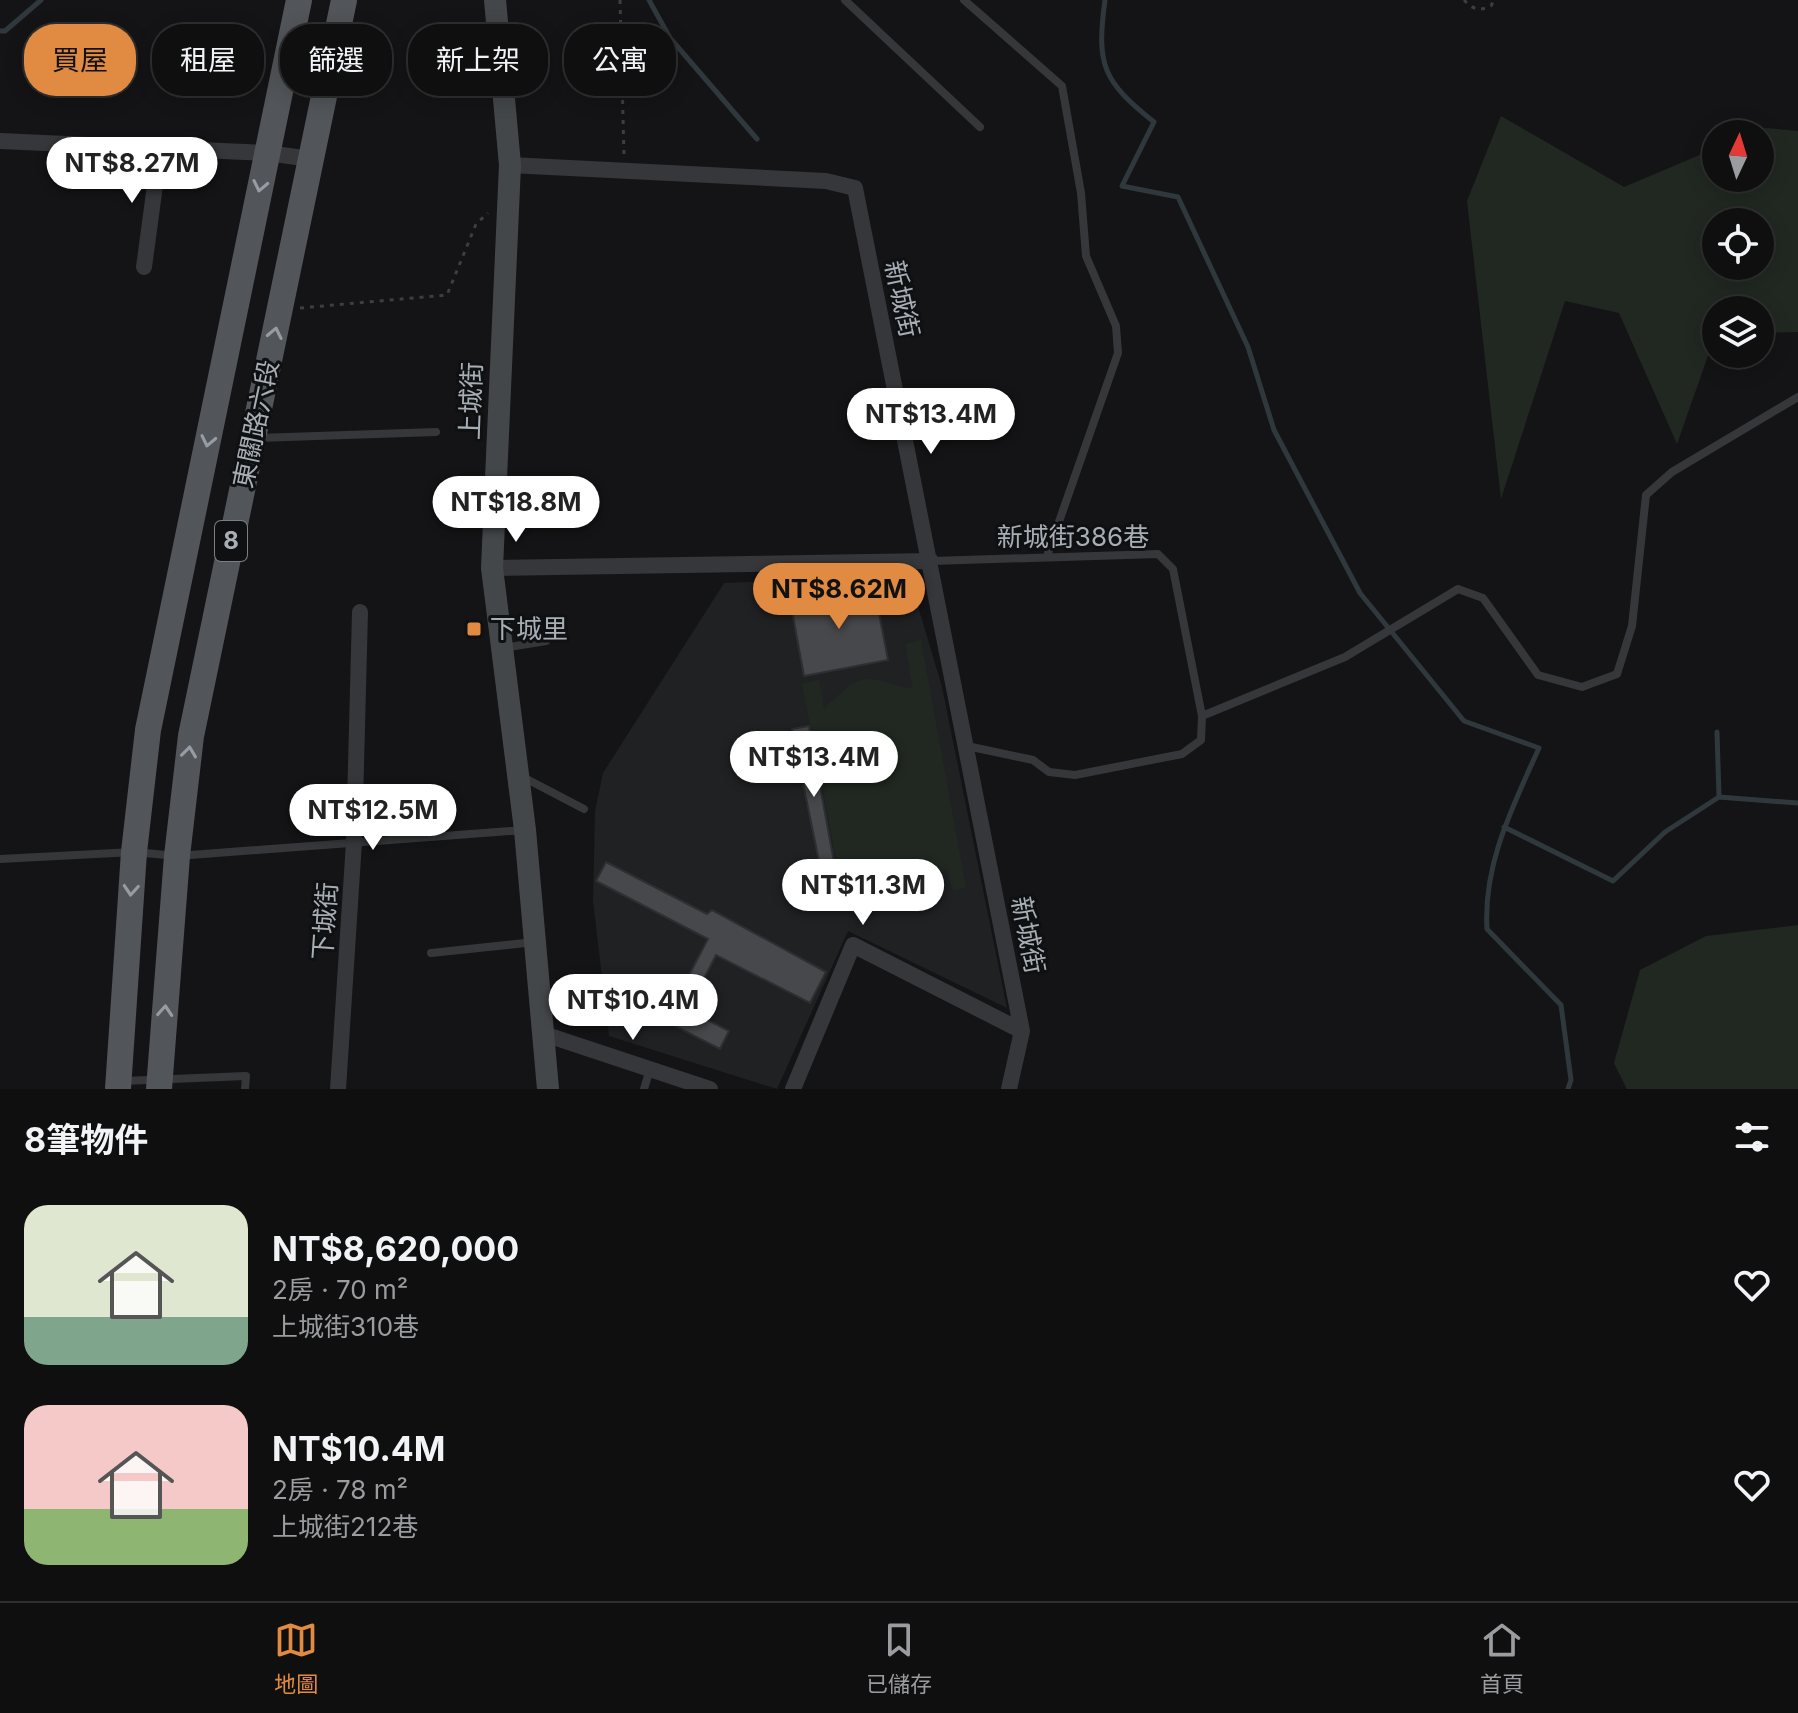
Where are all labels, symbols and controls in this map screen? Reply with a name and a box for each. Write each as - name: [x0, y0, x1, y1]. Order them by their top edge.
- chip: 買屋: [24, 24, 136, 96]
- chip: 租屋: [152, 24, 264, 96]
- chip: 篩選: [280, 24, 392, 96]
- chip: 新上架: [408, 24, 548, 96]
- chip: 公寓: [564, 24, 676, 96]
- north arrow: [1702, 120, 1774, 192]
- map controls: [1702, 120, 1774, 368]
- pin: NT$8.27M: [49, 137, 215, 205]
- text: NT$8.27M: [65, 147, 199, 178]
- one-way arrow: [252, 179, 269, 192]
- button: locate: [1702, 208, 1774, 280]
- street label: 新城街: [879, 258, 926, 340]
- button: layers: [1702, 296, 1774, 368]
- one-way arrow: [266, 327, 283, 341]
- street label: 東關路六段: [227, 357, 284, 491]
- street label: 上城街: [454, 361, 487, 441]
- pin: NT$13.4M: [848, 388, 1014, 456]
- text: NT$13.4M: [865, 398, 997, 429]
- one-way arrow: [200, 433, 217, 447]
- pin: NT$18.8M: [433, 476, 599, 544]
- text: NT$18.8M: [451, 486, 581, 517]
- road number: 8: [215, 521, 247, 561]
- street label: 新城街386巷: [997, 521, 1149, 552]
- pin: NT$8.62M: [756, 563, 922, 631]
- text: NT$8.62M: [771, 573, 907, 604]
- place label: 下城里: [490, 613, 568, 644]
- marker: 下城里: [465, 620, 483, 638]
- pin: NT$13.4M: [731, 731, 897, 799]
- text: NT$13.4M: [748, 741, 880, 772]
- one-way arrow: [181, 746, 198, 759]
- pin: NT$12.5M: [290, 784, 456, 852]
- text: NT$12.5M: [307, 794, 439, 825]
- pin: NT$11.3M: [780, 859, 946, 927]
- text: NT$11.3M: [800, 869, 926, 900]
- street label: 下城街: [306, 881, 343, 961]
- one-way arrow: [123, 884, 140, 897]
- street label: 新城街: [1006, 894, 1051, 976]
- pin: NT$10.4M: [550, 974, 716, 1042]
- text: NT$10.4M: [567, 984, 699, 1015]
- one-way arrow: [156, 1004, 173, 1017]
- icon: filters: [1730, 1115, 1774, 1159]
- text: 8筆物件: [24, 1119, 148, 1160]
- text: NT$8,620,000: [272, 1228, 519, 1269]
- icon: home: [88, 1237, 184, 1333]
- icon: heart: [1730, 1263, 1774, 1307]
- text: 2房 · 70 m²: [272, 1274, 408, 1305]
- text: 上城街310巷: [272, 1311, 419, 1342]
- text: NT$10.4M: [272, 1428, 446, 1469]
- icon: home: [88, 1437, 184, 1533]
- icon: heart: [1730, 1463, 1774, 1507]
- text: 2房 · 78 m²: [272, 1474, 408, 1505]
- text: 上城街212巷: [272, 1511, 418, 1542]
- tab: 地圖: [274, 1618, 318, 1698]
- tab: 已儲存: [866, 1618, 932, 1698]
- tab: 首頁: [1480, 1618, 1524, 1698]

